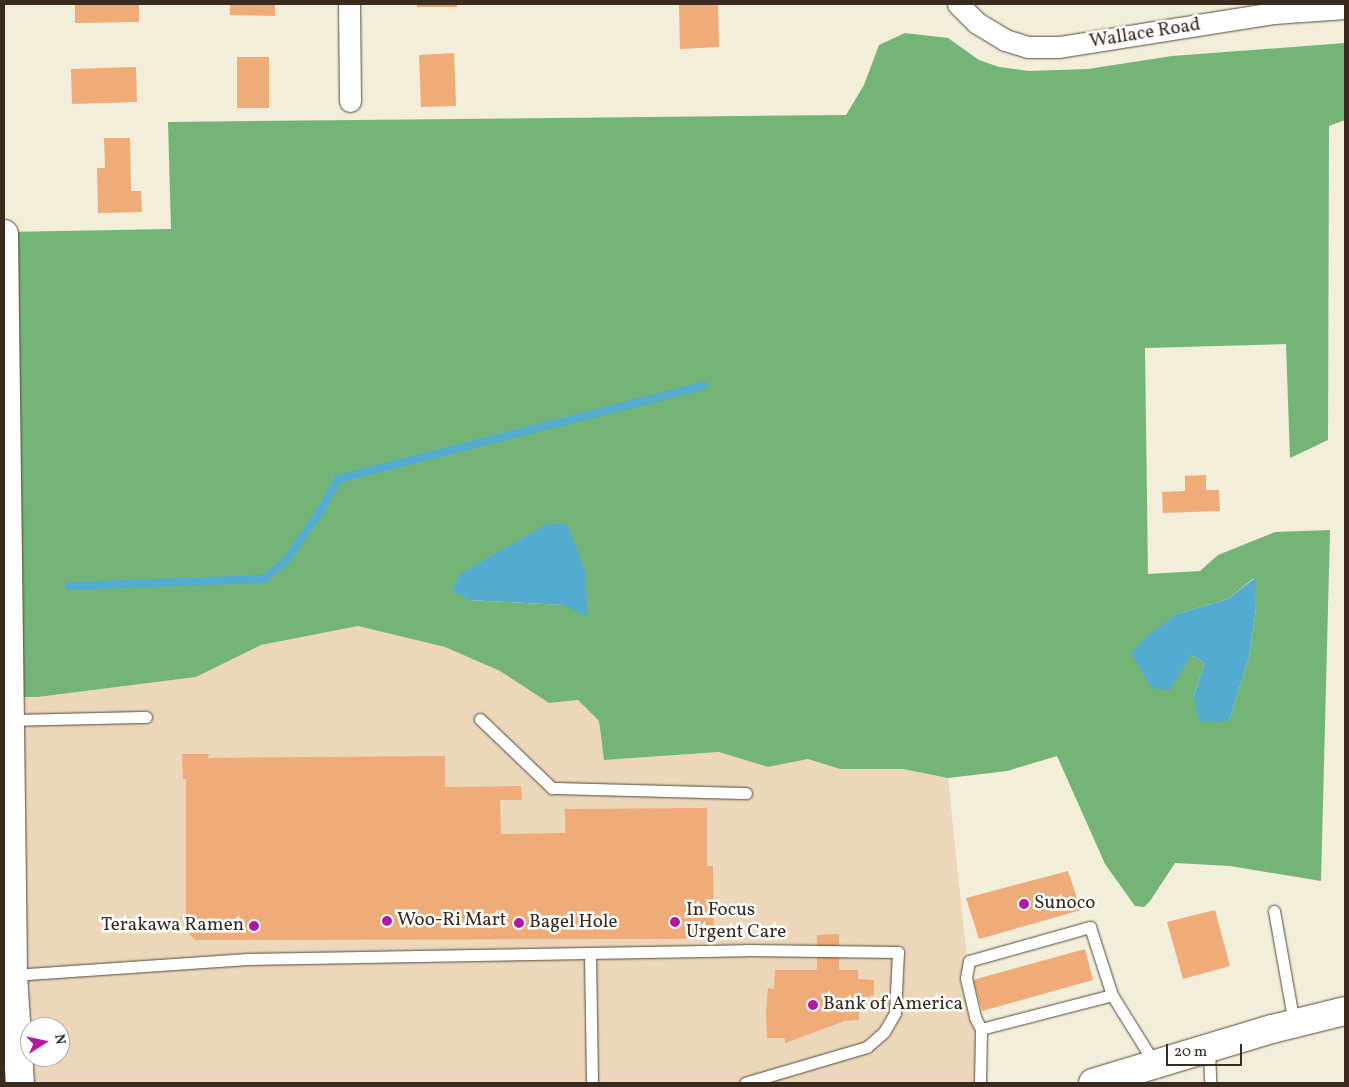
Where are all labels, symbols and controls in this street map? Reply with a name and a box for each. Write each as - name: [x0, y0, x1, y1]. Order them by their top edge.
- street label: Wallace Road: [1088, 14, 1202, 54]
- place label: Sunoco: [1034, 893, 1095, 915]
- marker: Sunoco: [1018, 898, 1030, 910]
- place label: In Focus Urgent Care: [686, 900, 786, 944]
- place label: Woo-Ri Mart: [397, 910, 506, 932]
- place label: Bagel Hole: [529, 912, 617, 934]
- place label: Terakawa Ramen: [101, 915, 244, 937]
- marker: Woo-Ri Mart: [381, 915, 393, 927]
- marker: In Focus Urgent Care: [668, 915, 682, 929]
- marker: Bagel Hole: [513, 917, 525, 929]
- marker: Terakawa Ramen: [248, 920, 260, 932]
- place label: Bank of America: [823, 994, 961, 1016]
- marker: Bank of America: [807, 999, 819, 1011]
- north arrow: [20, 1017, 70, 1067]
- text: N: [49, 1033, 70, 1046]
- scale bar: [1169, 1034, 1245, 1066]
- text: 20 m: [1174, 1042, 1207, 1063]

